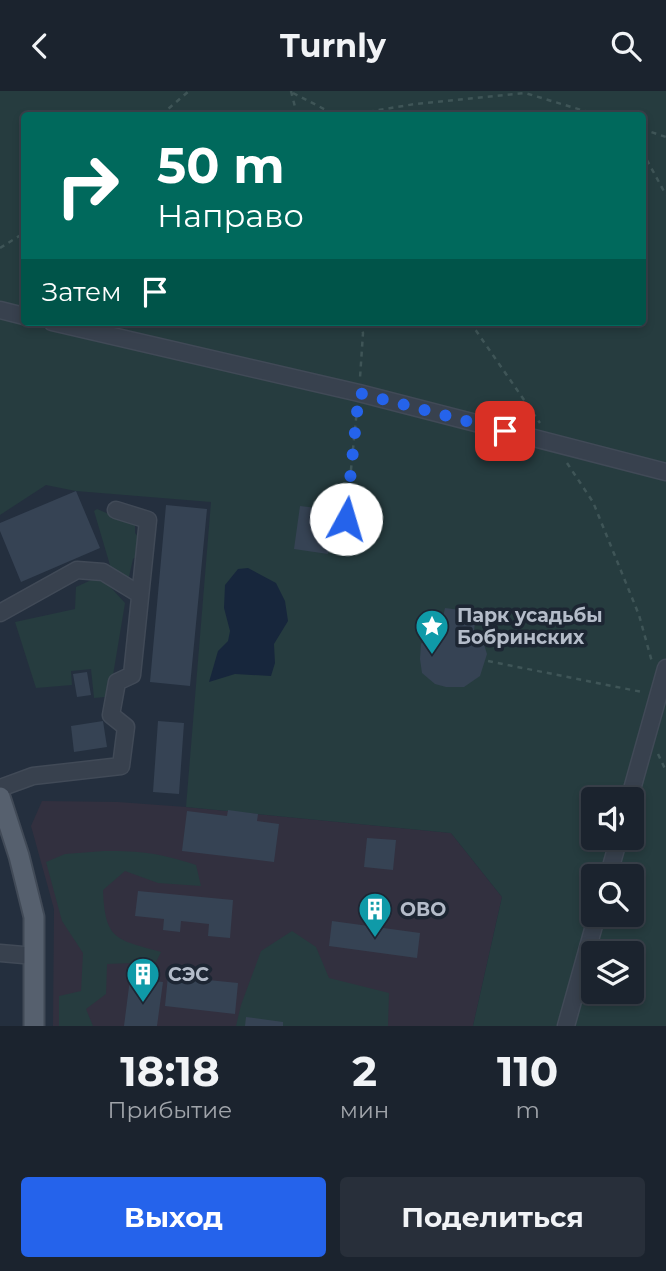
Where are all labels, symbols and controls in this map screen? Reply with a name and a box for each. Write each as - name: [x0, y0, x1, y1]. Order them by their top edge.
- text: Turnly: [280, 26, 386, 65]
- icon: back: [21, 27, 59, 65]
- icon: search: [607, 27, 645, 65]
- text: 50 m: [157, 136, 285, 195]
- icon: right: [42, 140, 133, 231]
- text: Направо: [157, 196, 304, 235]
- icon: arrive: [136, 273, 174, 311]
- text: Затем: [42, 276, 122, 308]
- pin: [475, 401, 535, 461]
- icon: arrive: [486, 412, 524, 450]
- position arrow: [309, 482, 383, 556]
- place label: Парк усадьбы Бобринских: [457, 604, 603, 649]
- place icon: Парк усадьбы Бобринских: [413, 607, 451, 656]
- map controls: [581, 787, 644, 1004]
- button: sound: [581, 787, 644, 850]
- button: search: [581, 864, 644, 927]
- building icon: ОВО: [356, 890, 394, 939]
- place label: ОВО: [400, 898, 446, 921]
- button: layers: [581, 941, 644, 1004]
- building icon: СЭС: [124, 955, 162, 1004]
- place label: СЭС: [168, 963, 209, 986]
- text: 18:18: [120, 1045, 220, 1097]
- text: 2: [352, 1045, 377, 1097]
- text: 110: [497, 1045, 558, 1097]
- text: Прибытие: [108, 1096, 232, 1124]
- text: мин: [340, 1096, 389, 1124]
- text: m: [515, 1096, 540, 1124]
- button: Выход: [21, 1177, 326, 1257]
- button: Поделиться: [340, 1177, 645, 1257]

